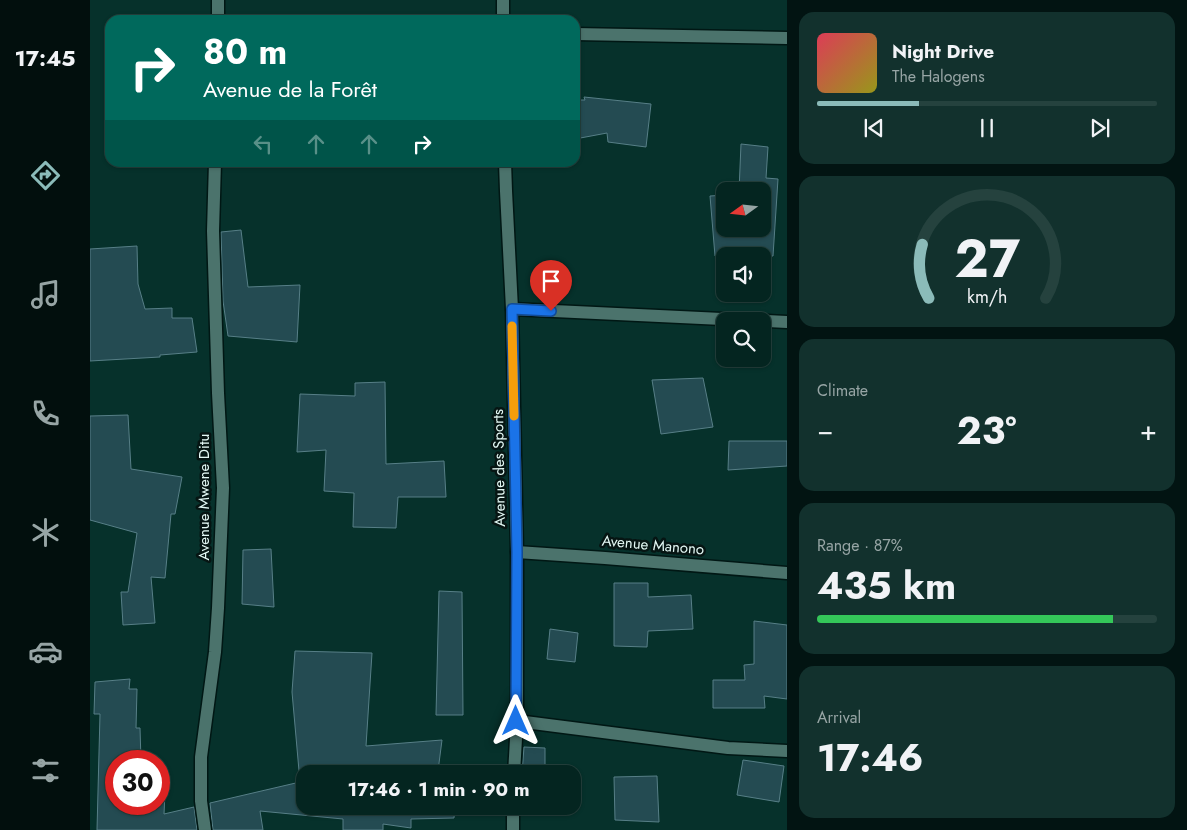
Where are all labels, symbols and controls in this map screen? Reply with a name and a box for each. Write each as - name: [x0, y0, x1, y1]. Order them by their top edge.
- text: 80 m: [203, 27, 287, 77]
- icon: right: [120, 35, 185, 100]
- text: Night Drive: [892, 38, 994, 65]
- text: 17:45: [14, 42, 76, 74]
- text: The Halogens: [892, 65, 985, 88]
- text: Avenue de la Forêt: [203, 73, 377, 105]
- icon: previous: [860, 114, 888, 142]
- icon: pause: [973, 114, 1001, 142]
- icon: next: [1086, 114, 1114, 142]
- icon: left: [249, 130, 277, 158]
- icon: ahead: [302, 130, 330, 158]
- icon: ahead: [355, 130, 383, 158]
- icon: right: [408, 130, 436, 158]
- icon: directions: [28, 158, 63, 193]
- north arrow: [716, 182, 771, 238]
- map controls: [716, 182, 771, 367]
- text: 27: [954, 221, 1020, 297]
- button: sound: [716, 247, 771, 302]
- pin: [530, 260, 572, 311]
- icon: arrive: [537, 267, 565, 295]
- icon: music: [28, 277, 63, 312]
- text: km/h: [967, 284, 1007, 310]
- button: search: [716, 312, 771, 367]
- text: Climate: [817, 379, 868, 402]
- icon: phone: [28, 396, 63, 431]
- text: 23°: [957, 403, 1017, 458]
- street label: Avenue des Sports: [487, 409, 511, 527]
- text: −: [817, 410, 834, 451]
- text: +: [1140, 410, 1157, 451]
- street label: Avenue Mwene Ditu: [193, 434, 215, 560]
- icon: climate: [28, 515, 63, 550]
- street label: Avenue Manono: [601, 530, 705, 560]
- text: Range · 87%: [817, 534, 903, 557]
- text: 435 km: [817, 558, 956, 613]
- icon: car: [28, 634, 63, 669]
- position arrow: [489, 694, 541, 746]
- text: Arrival: [817, 706, 861, 729]
- text: 17:46: [817, 730, 923, 785]
- speed limit sign: 30: [105, 750, 170, 815]
- icon: filters: [28, 753, 63, 788]
- text: 17:46 · 1 min · 90 m: [348, 776, 529, 803]

